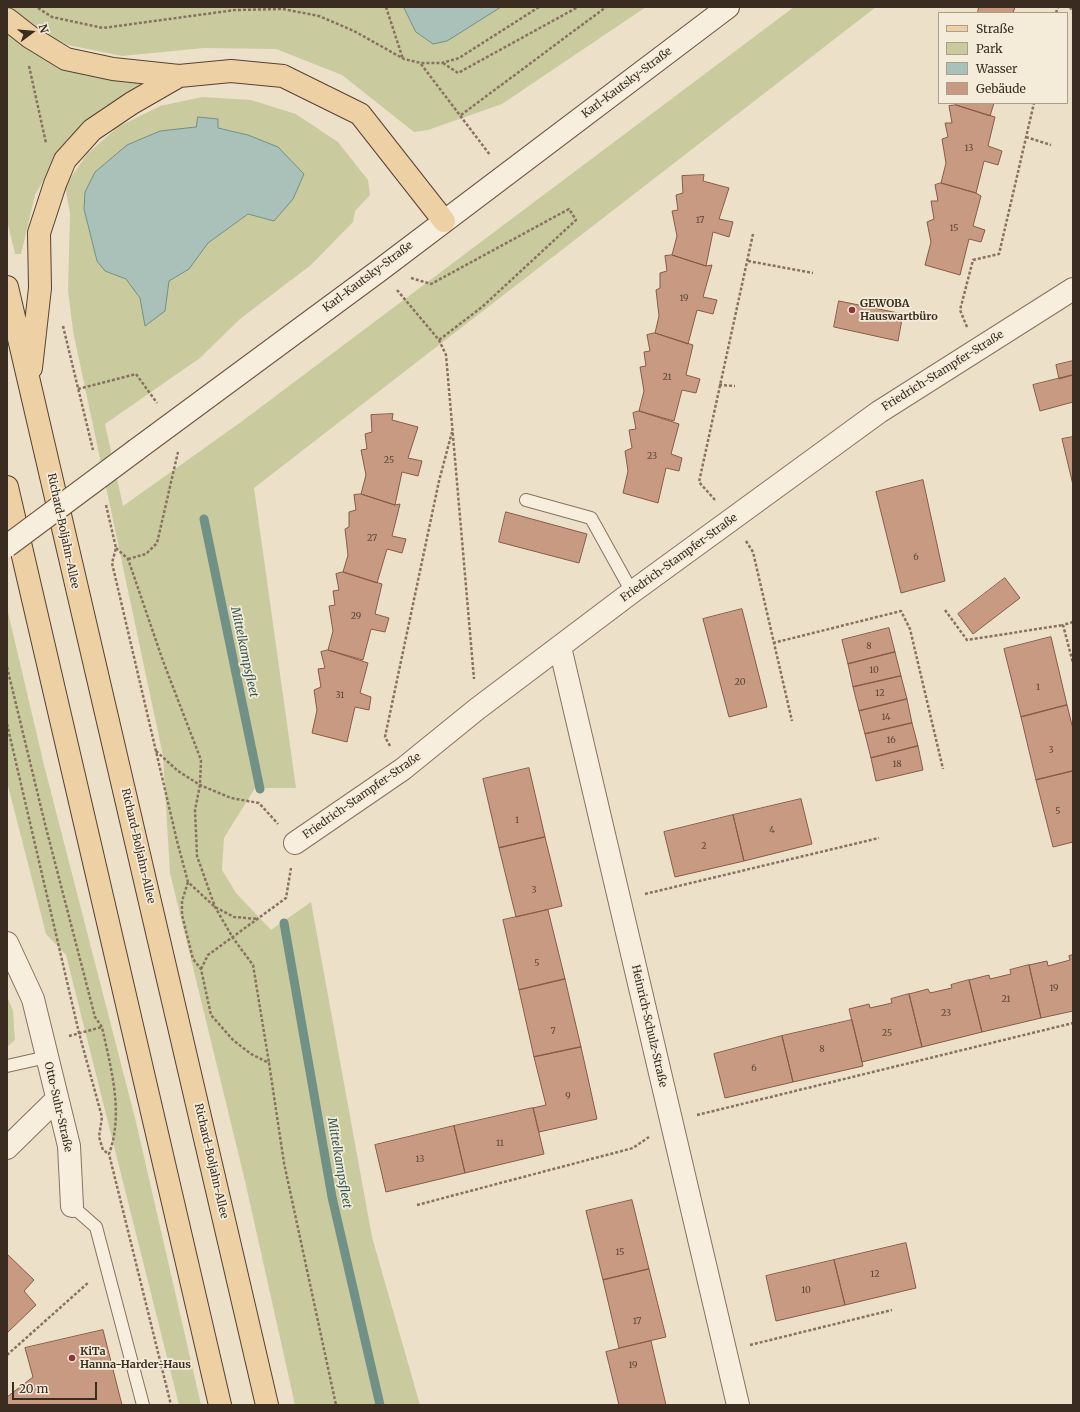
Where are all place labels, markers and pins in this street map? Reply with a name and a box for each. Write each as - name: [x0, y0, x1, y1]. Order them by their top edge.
- place label: GEWOBA Hauswartbüro: [860, 297, 938, 323]
- marker: GEWOBA Hauswartbüro: [847, 305, 857, 315]
- place label: KiTa Hanna-Harder-Haus: [80, 1345, 191, 1371]
- marker: KiTa Hanna-Harder-Haus: [67, 1353, 77, 1363]

